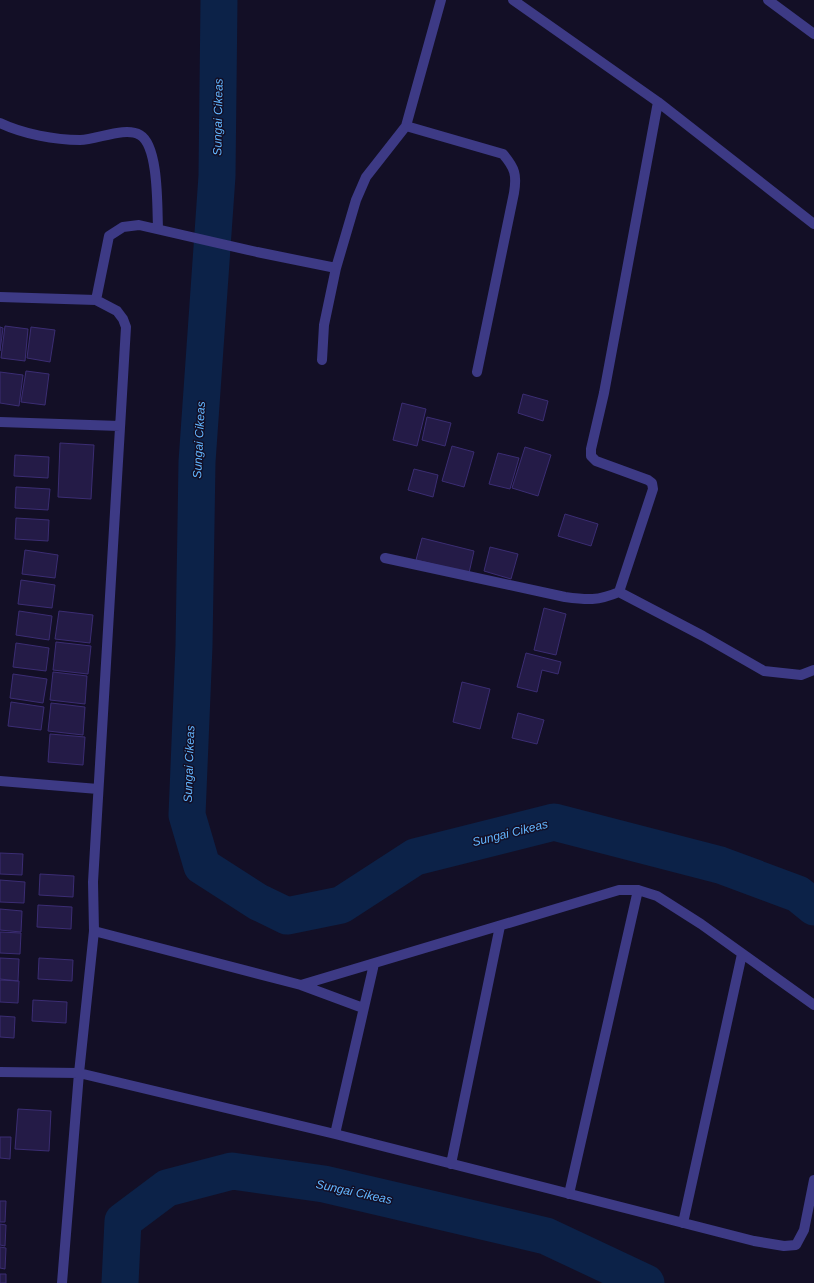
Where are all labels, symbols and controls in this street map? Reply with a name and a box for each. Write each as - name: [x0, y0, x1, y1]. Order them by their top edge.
- water label: Sungai Cikeas: [210, 78, 226, 156]
- water label: Sungai Cikeas: [190, 401, 208, 479]
- water label: Sungai Cikeas: [181, 725, 197, 803]
- water label: Sungai Cikeas: [471, 817, 549, 849]
- water label: Sungai Cikeas: [315, 1177, 393, 1207]

